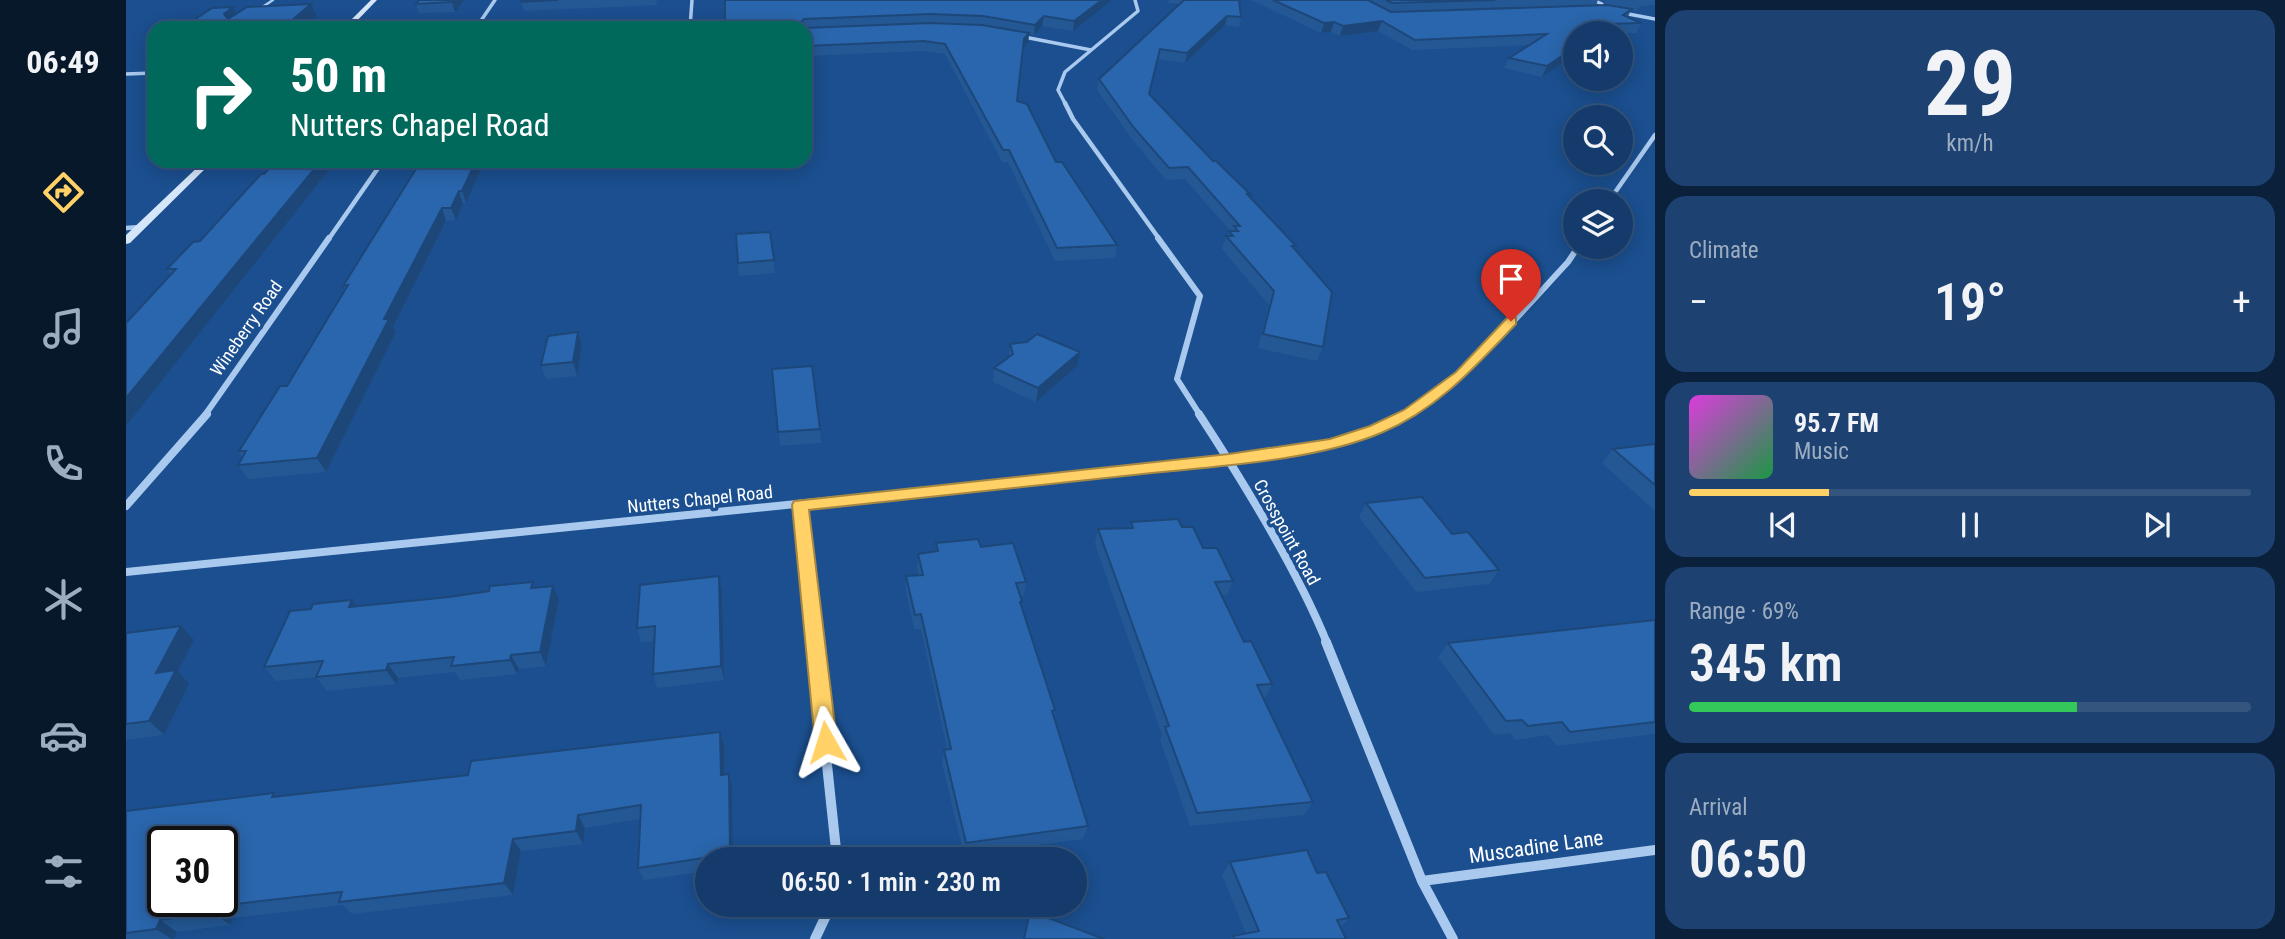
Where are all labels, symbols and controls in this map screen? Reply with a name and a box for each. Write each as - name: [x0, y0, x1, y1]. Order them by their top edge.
- map controls: [1563, 21, 1633, 259]
- button: sound: [1563, 21, 1633, 91]
- text: 29: [1924, 31, 2016, 137]
- text: 06:49: [26, 43, 100, 81]
- text: 50 m: [290, 47, 387, 104]
- icon: right: [175, 49, 266, 140]
- button: search: [1563, 105, 1633, 175]
- text: Nutters Chapel Road: [290, 106, 550, 144]
- text: km/h: [1946, 130, 1994, 157]
- icon: directions: [39, 168, 88, 217]
- button: layers: [1563, 189, 1633, 259]
- text: Climate: [1689, 237, 1759, 264]
- pin: [1481, 249, 1541, 321]
- icon: arrive: [1492, 260, 1530, 298]
- text: 19°: [1934, 272, 2006, 333]
- street label: Wineberry Road: [206, 276, 286, 380]
- text: −: [1689, 280, 1708, 324]
- text: +: [2232, 280, 2251, 324]
- icon: music: [39, 304, 88, 353]
- text: 95.7 FM: [1794, 408, 1879, 438]
- text: Music: [1794, 438, 1849, 465]
- icon: phone: [39, 439, 88, 488]
- street label: Crosspoint Road: [1249, 476, 1325, 588]
- street label: Nutters Chapel Road: [626, 481, 774, 517]
- icon: previous: [1764, 506, 1802, 544]
- icon: pause: [1951, 506, 1989, 544]
- icon: next: [2138, 506, 2176, 544]
- icon: climate: [39, 575, 88, 624]
- text: Range · 69%: [1689, 598, 1799, 625]
- text: 345 km: [1689, 633, 1843, 694]
- position arrow: [789, 705, 863, 779]
- icon: car: [39, 711, 88, 760]
- text: Arrival: [1689, 794, 1748, 821]
- speed limit sign: 30: [147, 826, 238, 917]
- street label: Muscadine Lane: [1467, 826, 1605, 868]
- text: 06:50: [1689, 829, 1807, 890]
- icon: filters: [39, 847, 88, 896]
- text: 06:50 · 1 min · 230 m: [781, 867, 1001, 897]

